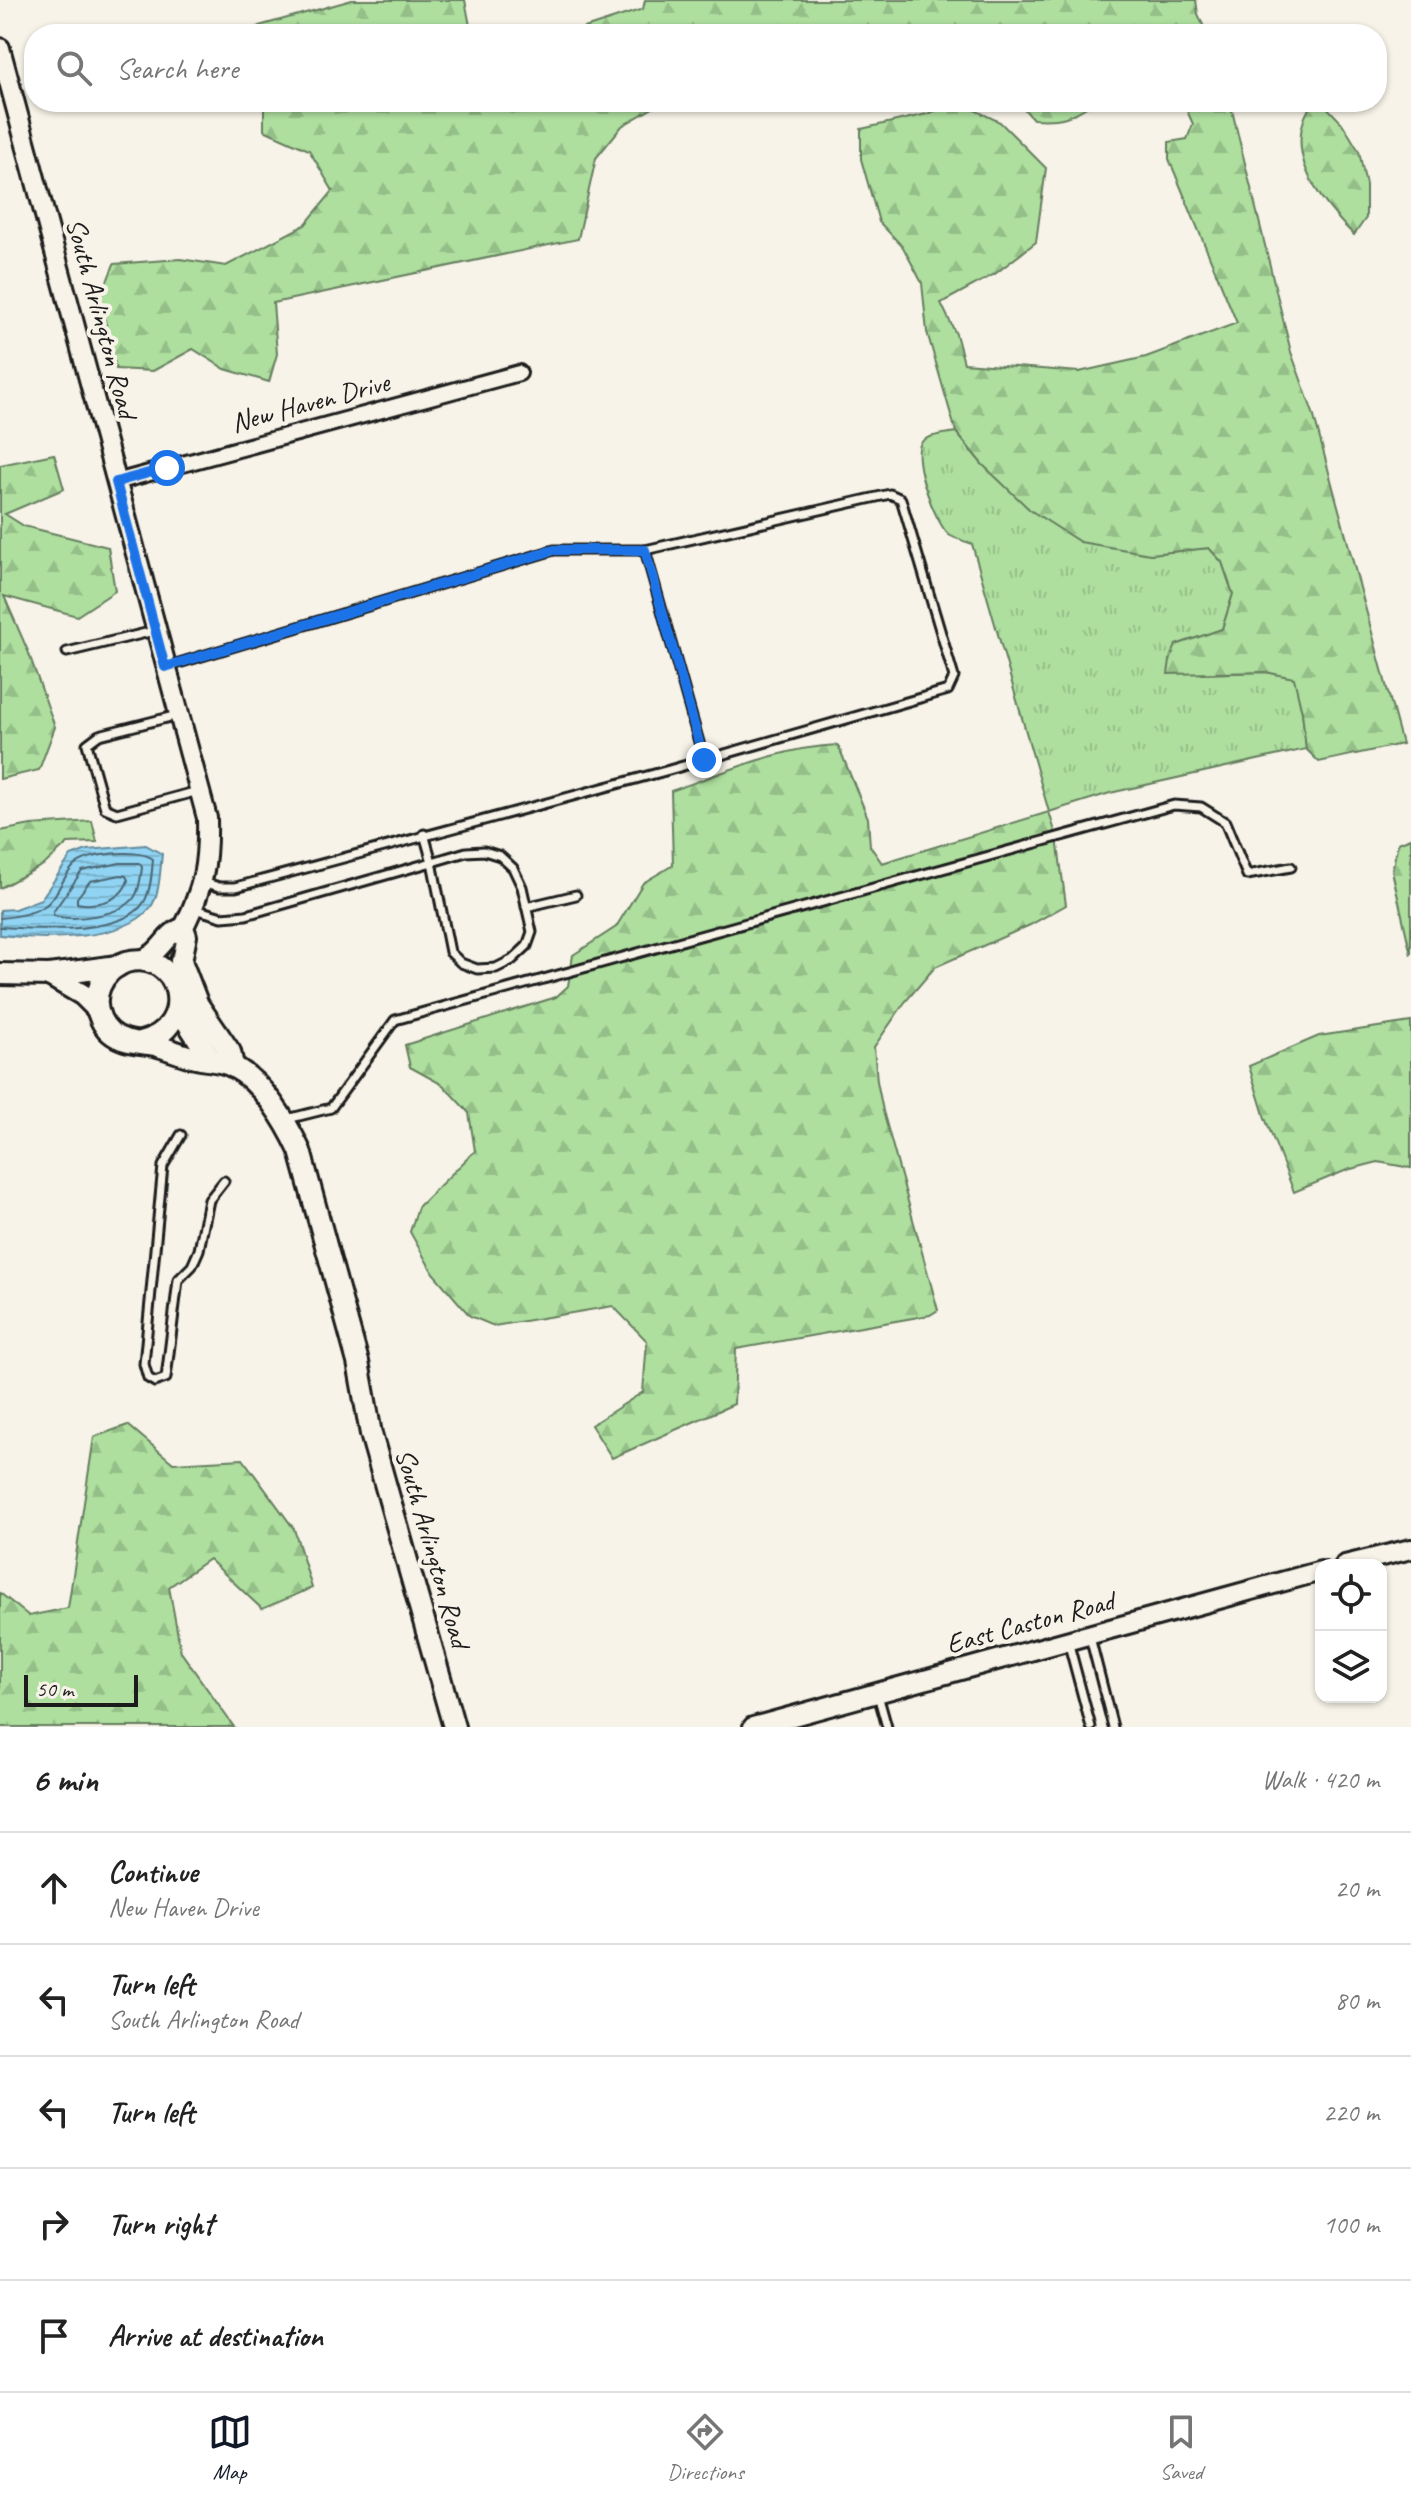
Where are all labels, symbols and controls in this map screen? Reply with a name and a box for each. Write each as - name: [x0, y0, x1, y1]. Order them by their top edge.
- search box: [24, 24, 1387, 112]
- icon: search: [52, 46, 96, 90]
- text: Search here: [116, 49, 238, 87]
- street label: South Arlington Road: [59, 214, 147, 426]
- street label: New Haven Drive: [227, 364, 395, 440]
- route start: [149, 450, 185, 486]
- route end: [686, 742, 722, 778]
- street label: South Arlington Road: [388, 1444, 479, 1655]
- map controls: [1315, 1559, 1387, 1703]
- button: locate: [1315, 1559, 1387, 1631]
- street label: East Caston Road: [942, 1582, 1121, 1661]
- button: layers: [1315, 1631, 1387, 1703]
- scale bar: [24, 1671, 138, 1707]
- text: 50 m: [36, 1675, 73, 1703]
- text: 6 min: [32, 1758, 98, 1801]
- text: Walk · 420 m: [1262, 1763, 1379, 1796]
- text: Continue: [108, 1853, 198, 1891]
- icon: ahead: [32, 1866, 76, 1910]
- text: 20 m: [1335, 1872, 1379, 1905]
- text: New Haven Drive: [108, 1891, 259, 1924]
- text: Turn left: [108, 1965, 195, 2003]
- icon: left: [32, 1978, 76, 2022]
- text: 80 m: [1335, 1984, 1379, 2017]
- text: South Arlington Road: [108, 2003, 299, 2036]
- icon: left: [32, 2090, 76, 2134]
- text: Turn left: [108, 2093, 195, 2131]
- text: 220 m: [1323, 2096, 1379, 2129]
- icon: right: [32, 2202, 76, 2246]
- text: Turn right: [108, 2205, 213, 2243]
- text: 100 m: [1323, 2208, 1379, 2241]
- icon: arrive: [32, 2314, 76, 2358]
- text: Arrive at destination: [108, 2317, 323, 2355]
- tab: Map: [208, 2410, 252, 2486]
- tab: Directions: [667, 2410, 744, 2486]
- tab: Saved: [1159, 2410, 1203, 2486]

